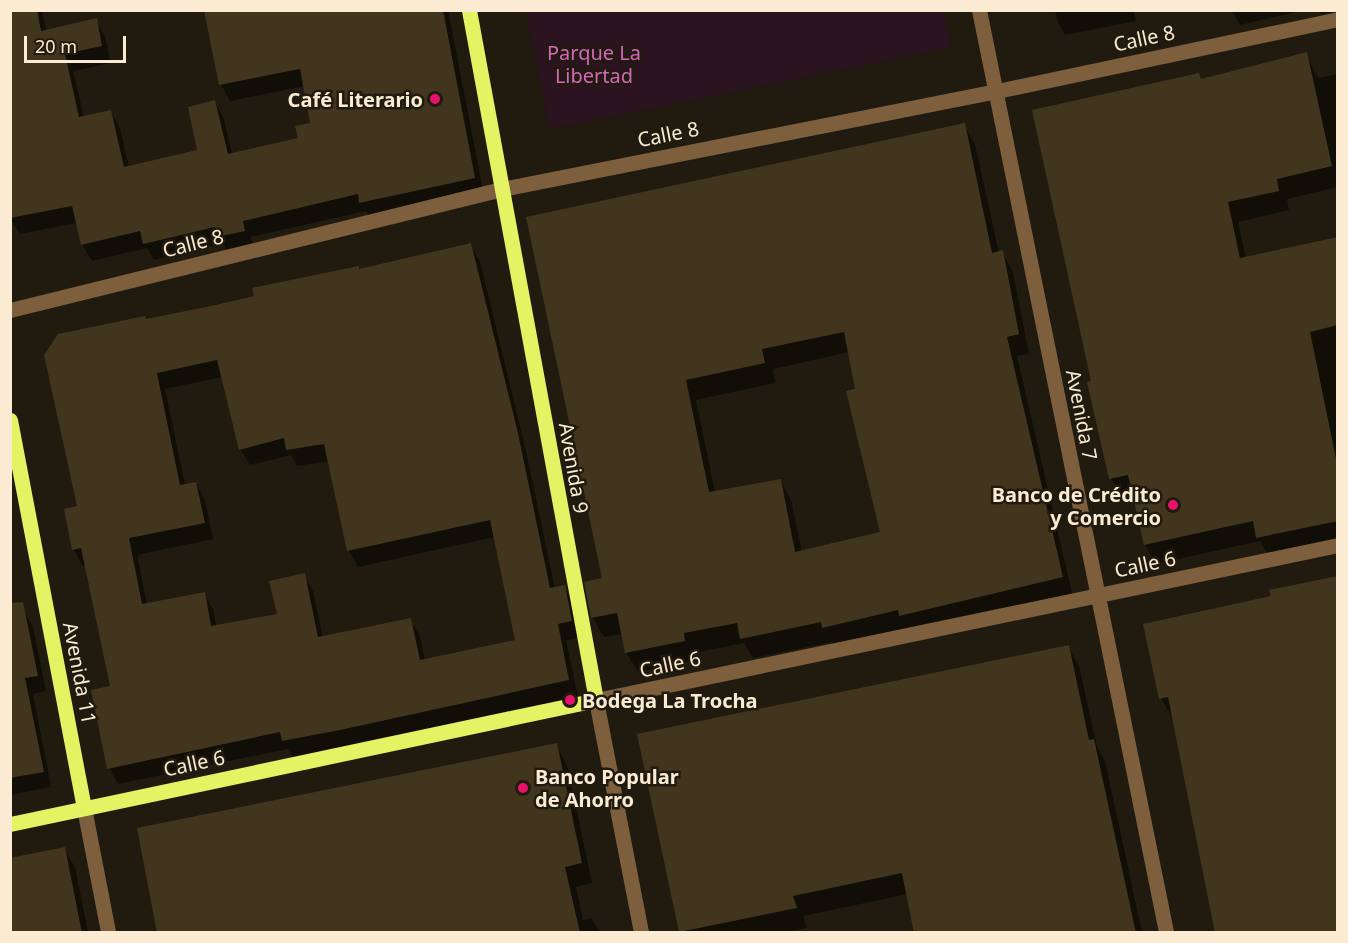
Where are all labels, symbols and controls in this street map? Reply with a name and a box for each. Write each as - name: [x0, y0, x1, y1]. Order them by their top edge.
- street label: Calle 8: [1111, 20, 1177, 56]
- scale bar: [27, 24, 129, 62]
- text: 20 m: [35, 34, 77, 58]
- park label: Parque La Libertad: [547, 41, 641, 88]
- place label: Café Literario: [288, 87, 423, 111]
- marker: Café Literario: [428, 92, 442, 106]
- street label: Calle 8: [635, 116, 701, 152]
- street label: Calle 8: [160, 224, 226, 262]
- street label: Avenida 7: [1061, 368, 1103, 462]
- street label: Avenida 9: [554, 421, 594, 515]
- place label: Banco de Crédito y Comercio: [992, 482, 1161, 529]
- marker: Banco de Crédito y Comercio: [1166, 498, 1180, 512]
- street label: Calle 6: [1112, 546, 1178, 582]
- street label: Avenida 11: [58, 620, 102, 726]
- street label: Calle 6: [637, 646, 703, 682]
- place label: Bodega La Trocha: [582, 688, 757, 712]
- marker: Bodega La Trocha: [563, 693, 577, 707]
- street label: Calle 6: [161, 745, 227, 781]
- place label: Banco Popular de Ahorro: [535, 765, 679, 812]
- marker: Banco Popular de Ahorro: [516, 781, 530, 795]

